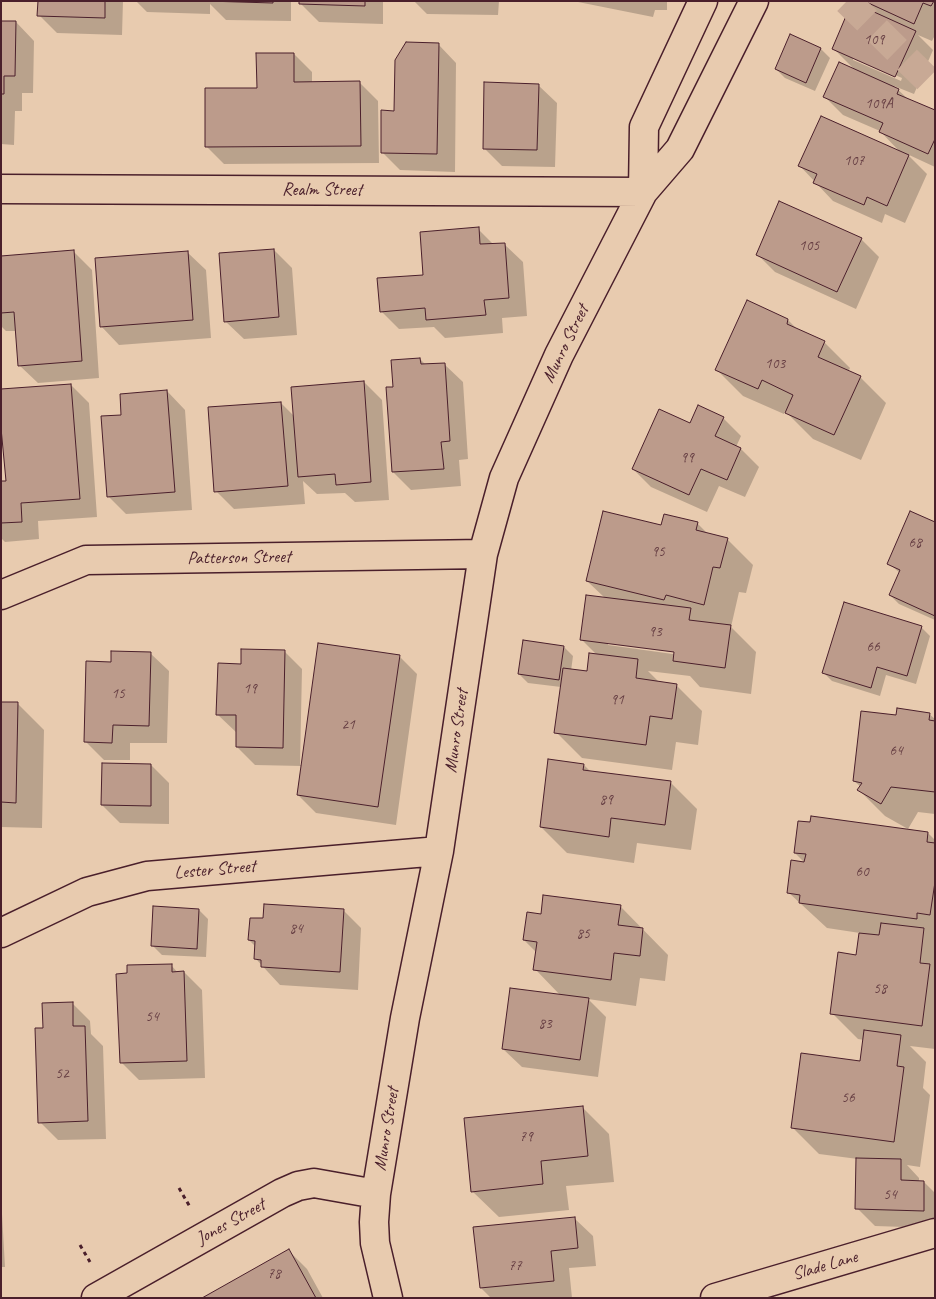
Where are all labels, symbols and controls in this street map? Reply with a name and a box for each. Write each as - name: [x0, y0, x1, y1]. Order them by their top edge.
- house number: 109: [864, 31, 884, 49]
- house number: 109A: [865, 95, 893, 113]
- house number: 107: [844, 152, 864, 170]
- street label: Realm Street: [282, 179, 362, 201]
- house number: 105: [799, 237, 819, 255]
- street label: Munro Street: [538, 302, 594, 386]
- house number: 103: [765, 355, 785, 373]
- house number: 99: [680, 449, 694, 467]
- house number: 68: [908, 534, 922, 552]
- house number: 95: [651, 543, 665, 561]
- street label: Patterson Street: [187, 546, 291, 570]
- house number: 93: [648, 623, 662, 641]
- house number: 66: [866, 638, 880, 656]
- house number: 19: [243, 680, 257, 698]
- house number: 15: [111, 685, 125, 703]
- street label: Munro Street: [440, 688, 474, 774]
- house number: 91: [610, 691, 624, 709]
- house number: 21: [341, 716, 355, 734]
- house number: 64: [889, 742, 903, 760]
- house number: 89: [599, 791, 613, 809]
- street label: Lester Street: [173, 856, 257, 884]
- house number: 60: [855, 863, 869, 881]
- house number: 84: [289, 920, 303, 938]
- house number: 85: [576, 925, 590, 943]
- house number: 58: [873, 980, 887, 998]
- house number: 54: [145, 1008, 159, 1026]
- house number: 83: [538, 1015, 552, 1033]
- house number: 52: [55, 1065, 69, 1083]
- street label: Munro Street: [370, 1086, 404, 1172]
- house number: 56: [841, 1089, 855, 1107]
- house number: 79: [519, 1128, 533, 1146]
- house number: 54: [883, 1186, 897, 1204]
- street label: Jones Street: [193, 1194, 269, 1250]
- street label: Slade Lane: [790, 1246, 860, 1286]
- house number: 77: [508, 1257, 522, 1275]
- house number: 78: [267, 1265, 281, 1283]

